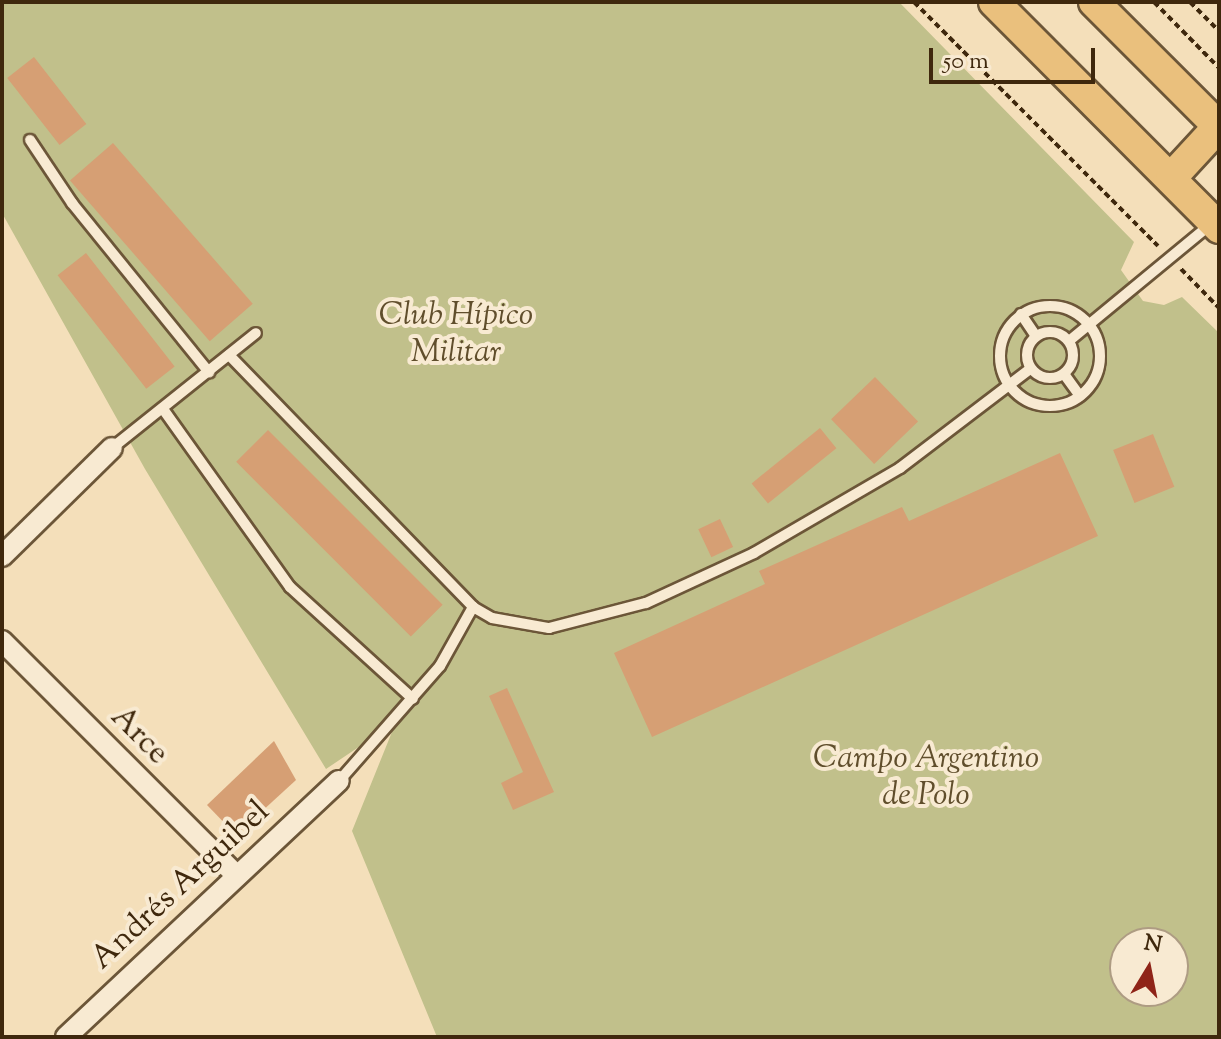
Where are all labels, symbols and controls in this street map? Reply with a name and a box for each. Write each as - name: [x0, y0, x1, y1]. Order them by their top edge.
- scale bar: [933, 32, 1099, 82]
- text: 50 m: [943, 45, 989, 79]
- park label: Club Hípico Militar: [379, 298, 533, 373]
- street label: Arce: [102, 699, 176, 773]
- park label: Campo Argentino de Polo: [813, 741, 1039, 816]
- street label: Andrés Arguibel: [84, 794, 278, 978]
- north arrow: [1109, 927, 1189, 1007]
- text: N: [1141, 928, 1164, 963]

